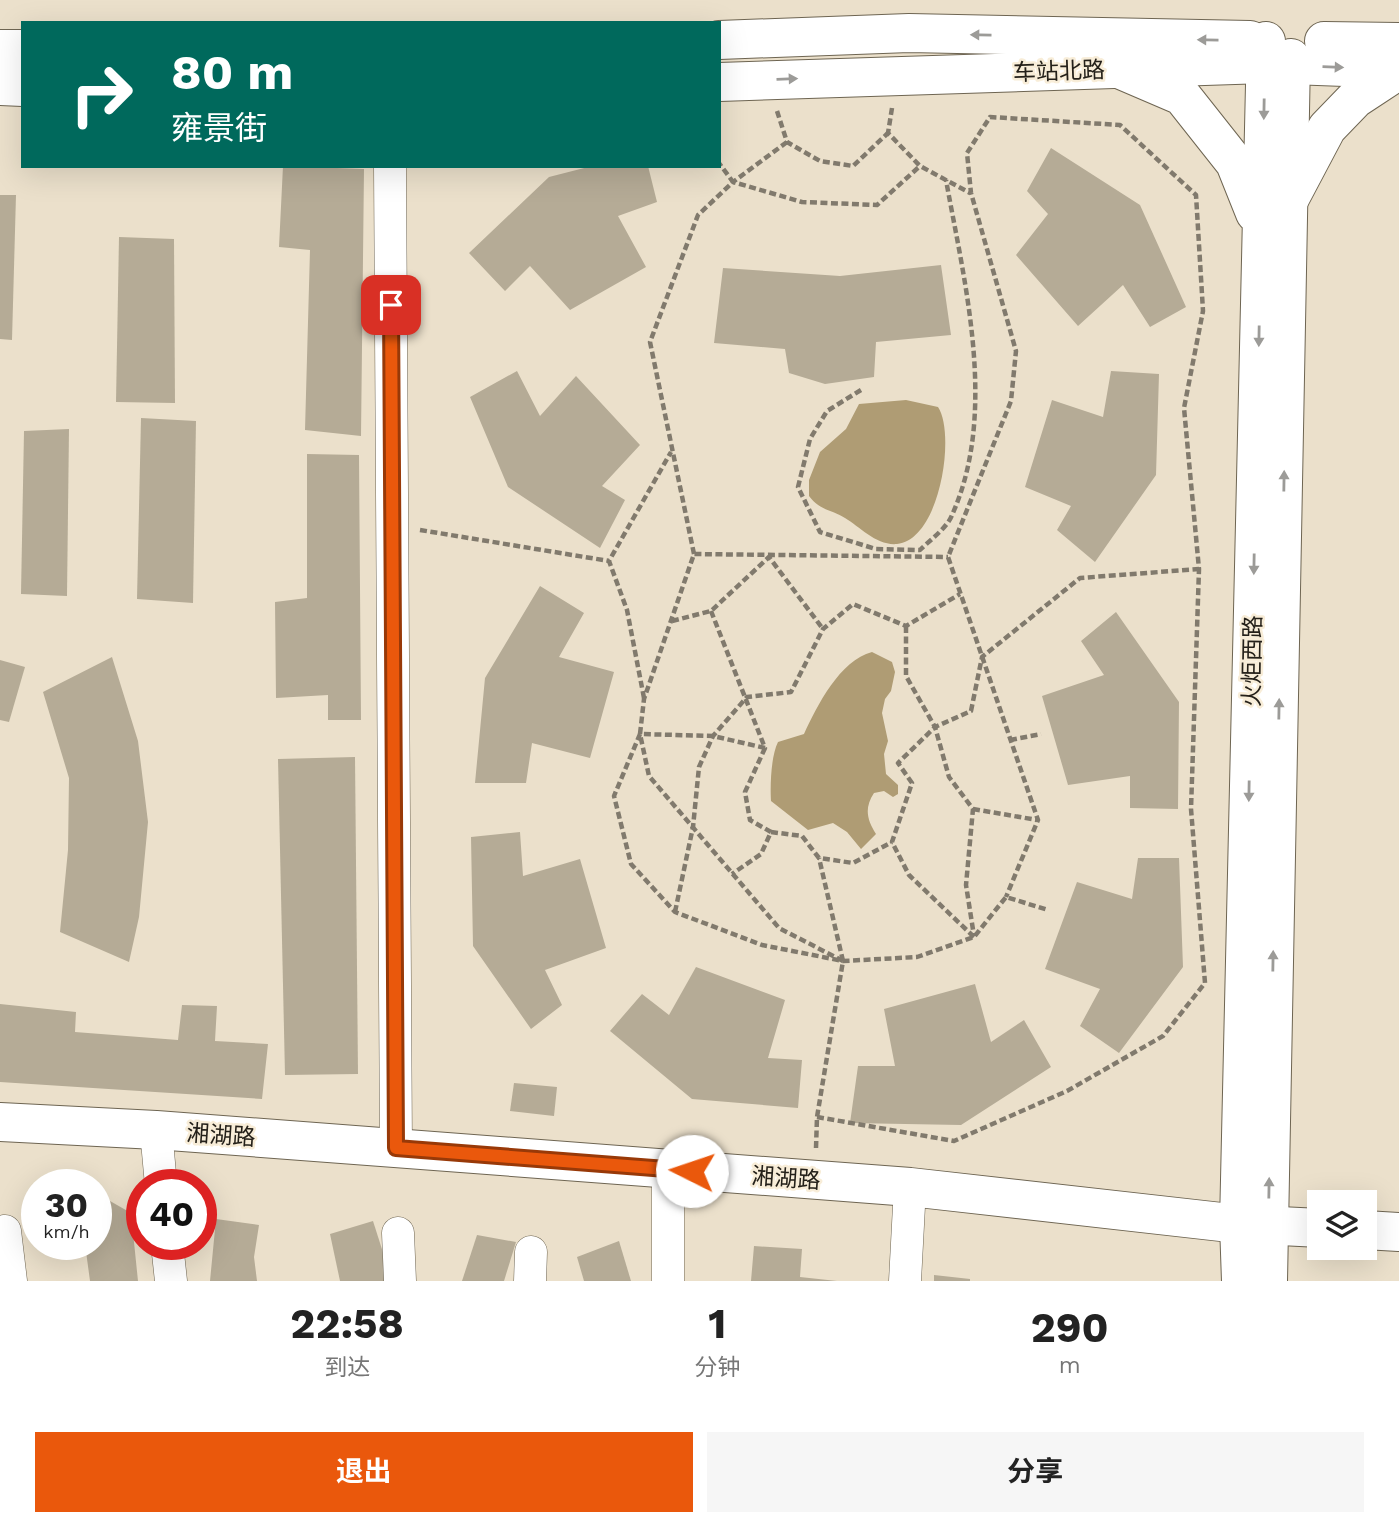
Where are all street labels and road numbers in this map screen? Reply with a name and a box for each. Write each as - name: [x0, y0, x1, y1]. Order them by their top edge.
- street label: 车站北路: [1013, 56, 1105, 87]
- street label: 火炬西路: [1238, 615, 1267, 707]
- street label: 湘湖路: [186, 1120, 256, 1151]
- street label: 湘湖路: [751, 1163, 821, 1194]

